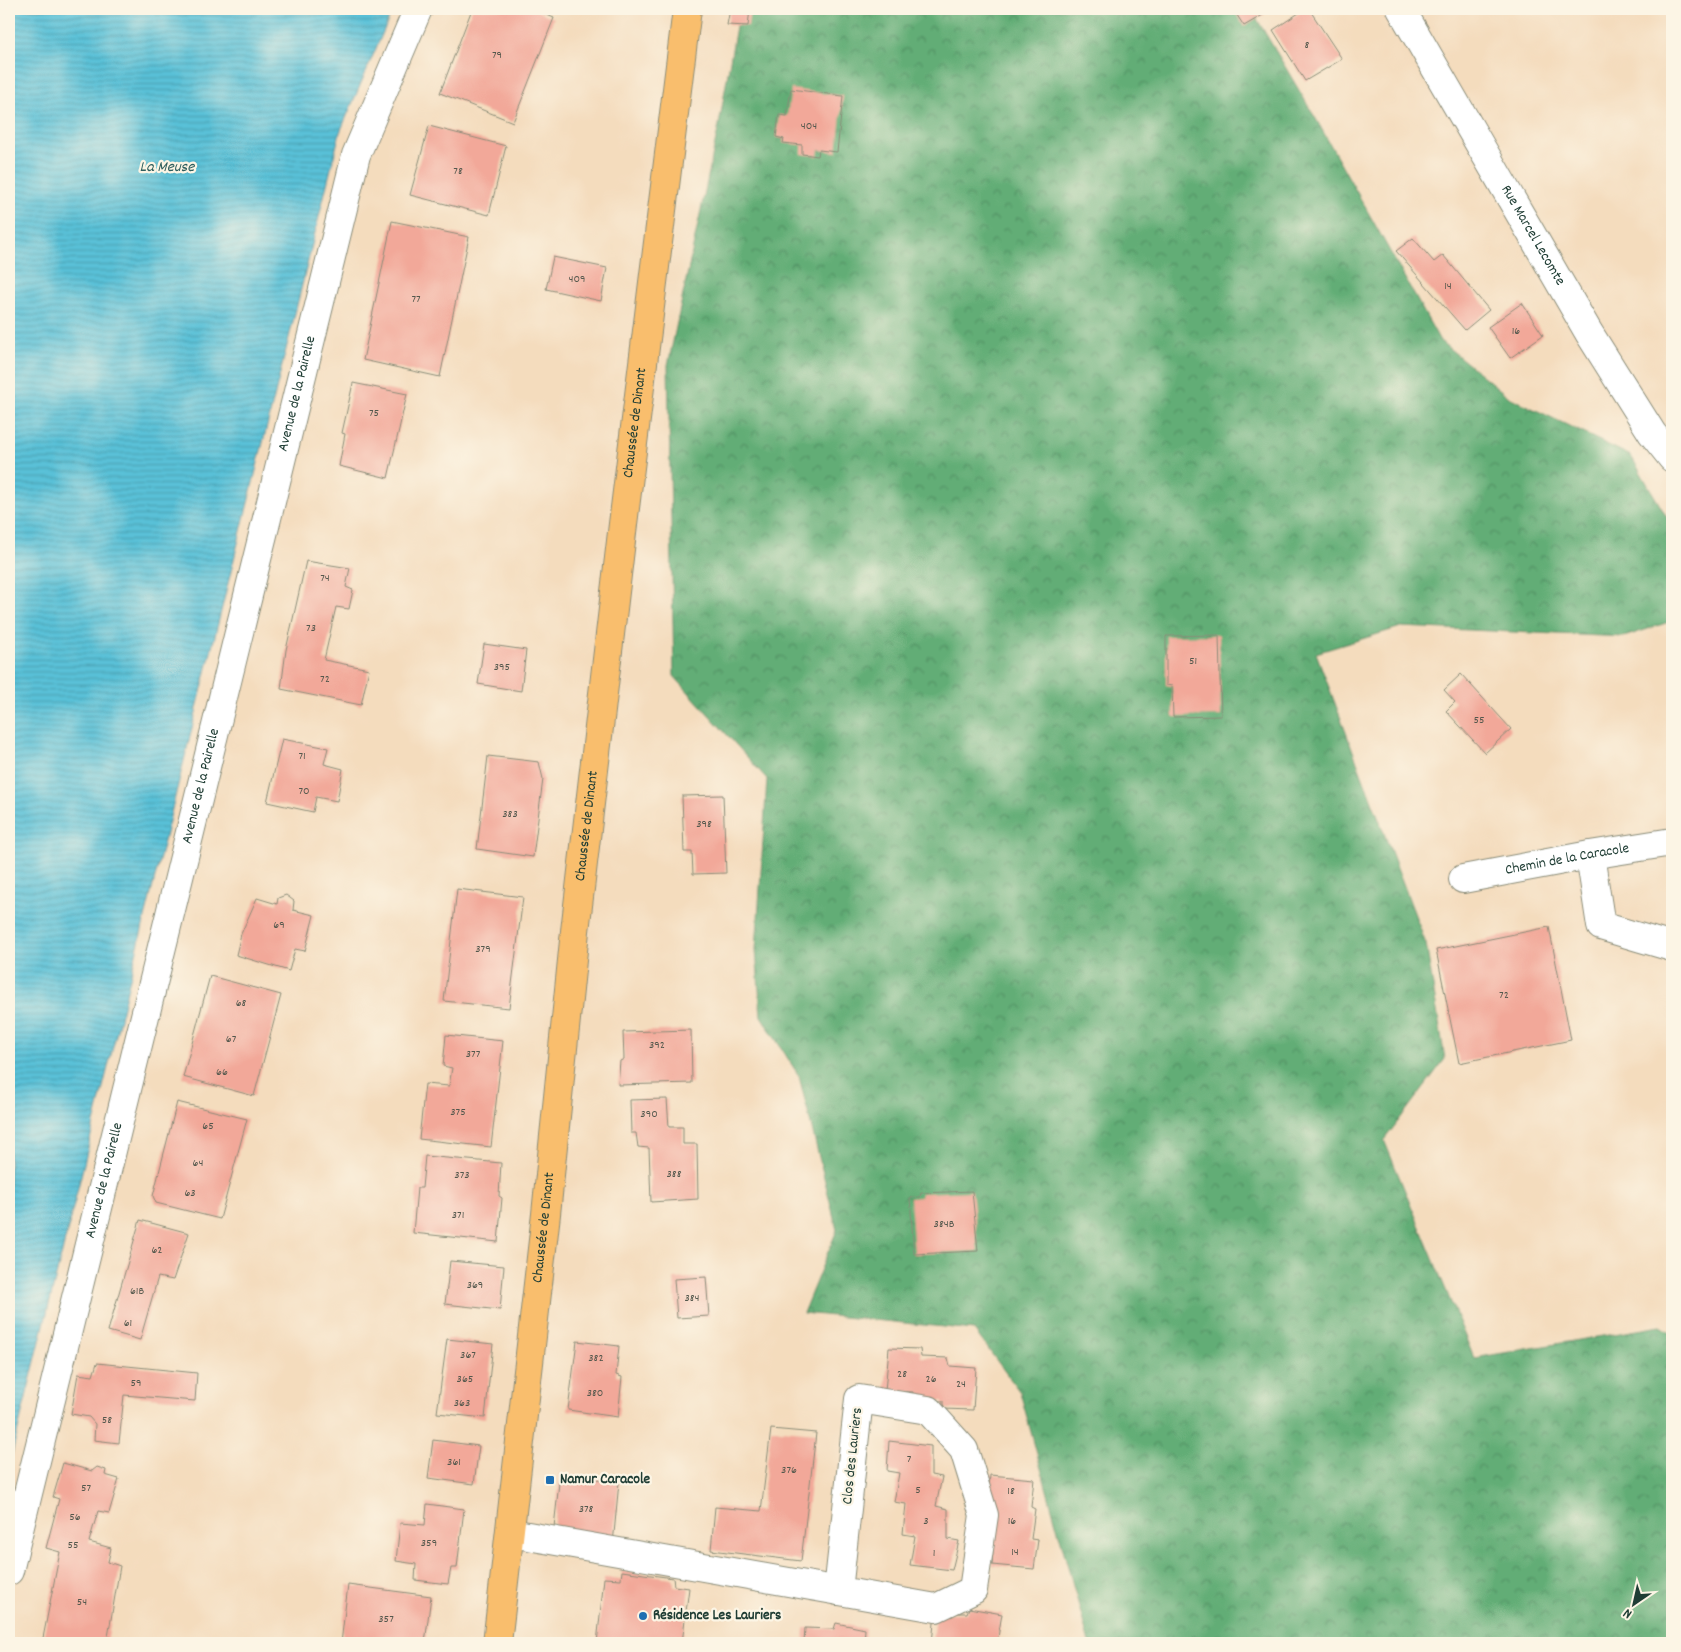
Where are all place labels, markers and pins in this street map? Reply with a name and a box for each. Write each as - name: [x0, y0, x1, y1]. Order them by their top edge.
- place label: Namur Caracole: [560, 1469, 651, 1491]
- marker: Namur Caracole: [544, 1474, 556, 1486]
- place label: Résidence Les Lauriers: [653, 1605, 781, 1627]
- marker: Résidence Les Lauriers: [637, 1610, 649, 1622]

